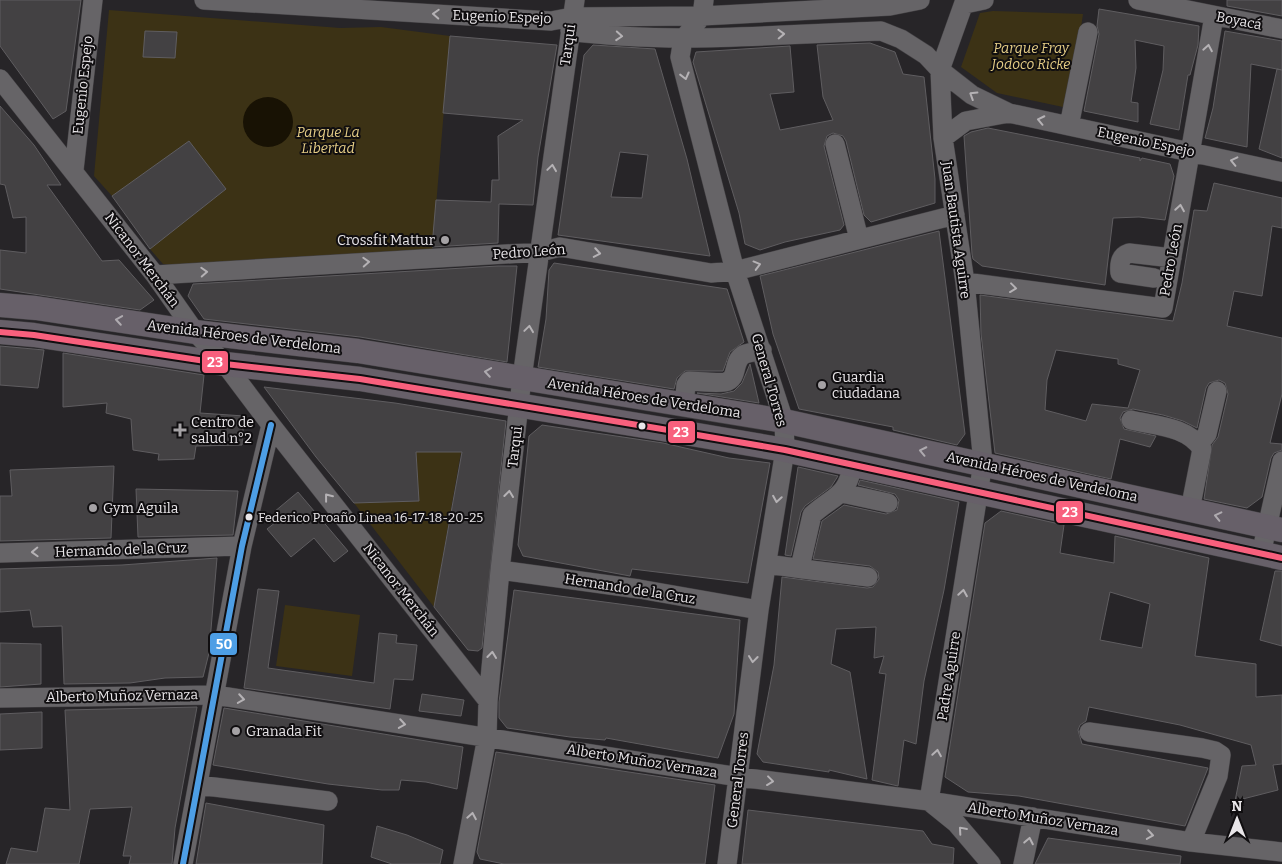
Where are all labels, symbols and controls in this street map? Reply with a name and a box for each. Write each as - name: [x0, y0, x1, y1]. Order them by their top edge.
- street label: Eugenio Espejo: [452, 7, 552, 27]
- street label: Boyacá: [1215, 8, 1264, 34]
- one-way arrow: [432, 9, 440, 20]
- street label: Tarqui: [557, 23, 579, 67]
- one-way arrow: [778, 29, 785, 39]
- one-way arrow: [615, 31, 623, 42]
- street label: Eugenio Espejo: [69, 35, 97, 135]
- park label: Parque Fray Jodoco Ricke: [990, 40, 1070, 73]
- one-way arrow: [1203, 43, 1213, 52]
- one-way arrow: [679, 71, 690, 80]
- one-way arrow: [969, 91, 978, 101]
- one-way arrow: [1037, 115, 1046, 126]
- street label: Eugenio Espejo: [1096, 123, 1196, 161]
- park label: Parque La Libertad: [296, 124, 360, 157]
- one-way arrow: [1230, 156, 1239, 167]
- street label: Juan Bautista Aguirre: [938, 159, 974, 300]
- one-way arrow: [546, 164, 557, 172]
- one-way arrow: [1175, 203, 1185, 212]
- street label: Nicanor Merchán: [101, 209, 183, 311]
- street label: Pedro León: [1156, 222, 1186, 297]
- place label: Crossfit Mattur: [337, 232, 435, 249]
- marker: Crossfit Mattur: [439, 234, 451, 246]
- street label: Pedro León: [492, 241, 566, 263]
- one-way arrow: [593, 248, 602, 258]
- one-way arrow: [362, 256, 370, 267]
- one-way arrow: [753, 260, 762, 271]
- one-way arrow: [200, 266, 208, 277]
- one-way arrow: [1009, 283, 1018, 293]
- one-way arrow: [115, 316, 123, 326]
- street label: Avenida Héroes de Verdeloma: [146, 317, 342, 357]
- one-way arrow: [523, 325, 534, 333]
- street label: General Torres: [748, 331, 790, 429]
- line badge: 23: [201, 350, 229, 374]
- text: 23: [207, 354, 223, 371]
- one-way arrow: [483, 367, 491, 378]
- place label: Guardia ciudadana: [832, 369, 900, 402]
- street label: Avenida Héroes de Verdeloma: [546, 374, 742, 422]
- marker: Guardia ciudadana: [816, 379, 828, 391]
- place label: Centro de salud n°2: [191, 414, 254, 447]
- line badge: 23: [667, 420, 696, 444]
- unlabelled marker: [637, 421, 647, 431]
- marker: Centro de salud n°2: [173, 423, 187, 437]
- text: 23: [673, 424, 689, 441]
- street label: Tarqui: [504, 425, 526, 469]
- one-way arrow: [919, 446, 928, 456]
- street label: Avenida Héroes de Verdeloma: [945, 448, 1140, 506]
- one-way arrow: [503, 489, 514, 497]
- one-way arrow: [325, 494, 333, 503]
- one-way arrow: [772, 495, 783, 503]
- place label: Gym Aguila: [103, 500, 179, 517]
- line badge: 23: [1055, 500, 1084, 524]
- marker: Gym Aguila: [87, 502, 99, 514]
- text: 23: [1062, 504, 1078, 521]
- place label: Federico Proaño Linea 16-17-18-20-25: [258, 510, 483, 525]
- one-way arrow: [1214, 511, 1223, 522]
- marker: Federico Proaño Linea 16-17-18-20-25: [244, 512, 254, 522]
- street label: Hernando de la Cruz: [55, 539, 188, 561]
- street label: Nicanor Merchán: [359, 540, 443, 640]
- one-way arrow: [31, 547, 39, 557]
- street label: Hernando de la Cruz: [563, 570, 697, 608]
- one-way arrow: [957, 588, 967, 597]
- street label: Padre Aguirre: [934, 630, 964, 722]
- line badge: 50: [209, 632, 238, 656]
- text: 50: [216, 636, 232, 653]
- one-way arrow: [486, 651, 497, 659]
- one-way arrow: [748, 656, 759, 664]
- street label: Alberto Muñoz Vernaza: [46, 686, 199, 706]
- one-way arrow: [237, 694, 245, 704]
- one-way arrow: [397, 718, 406, 728]
- place label: Granada Fit: [246, 723, 322, 740]
- marker: Granada Fit: [230, 725, 242, 737]
- street label: General Torres: [724, 731, 752, 829]
- street label: Alberto Muñoz Vernaza: [565, 741, 719, 781]
- one-way arrow: [931, 749, 941, 758]
- one-way arrow: [766, 775, 774, 786]
- north arrow: [1212, 794, 1262, 844]
- text: N: [1232, 798, 1243, 815]
- street label: Alberto Muñoz Vernaza: [966, 799, 1120, 839]
- one-way arrow: [467, 812, 477, 820]
- one-way arrow: [959, 827, 968, 836]
- one-way arrow: [1146, 830, 1155, 840]
- one-way arrow: [1023, 836, 1033, 845]

